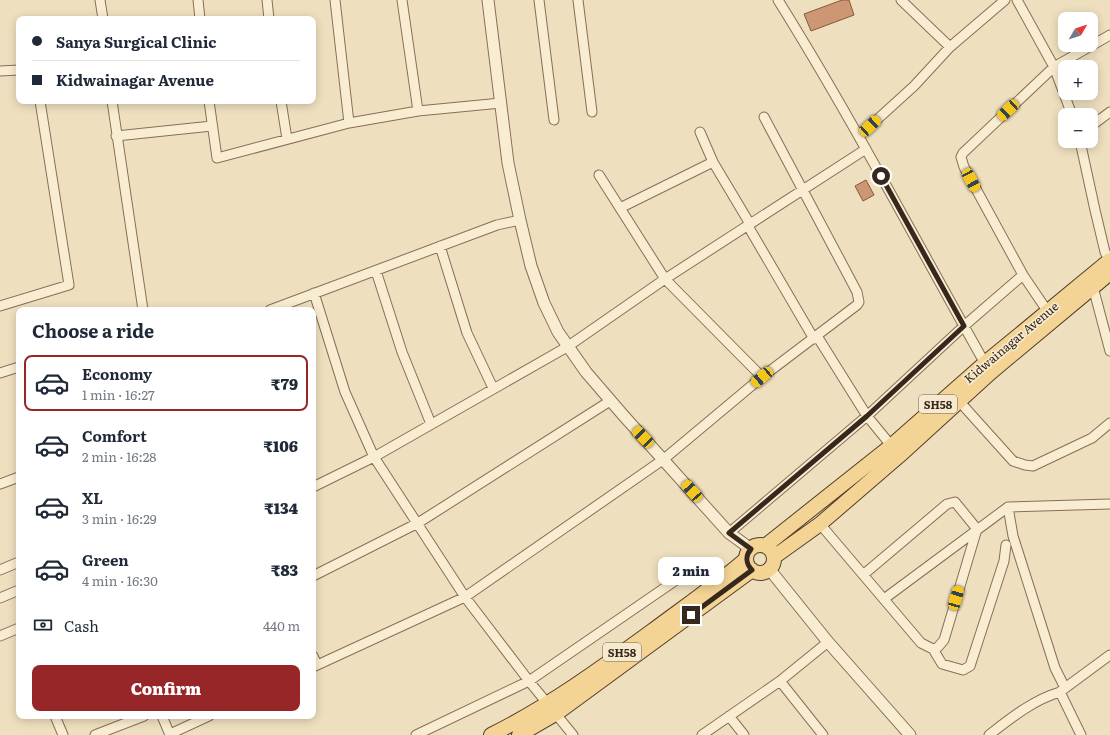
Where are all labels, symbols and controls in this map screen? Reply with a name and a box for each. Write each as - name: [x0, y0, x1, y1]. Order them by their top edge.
- north arrow: [1058, 12, 1098, 52]
- map controls: [1058, 12, 1098, 148]
- text: Sanya Surgical Clinic: [56, 30, 216, 53]
- button: +: [1058, 60, 1098, 100]
- text: Kidwainagar Avenue: [56, 68, 214, 91]
- car: [995, 97, 1021, 123]
- button: −: [1058, 108, 1098, 148]
- car: [857, 113, 883, 139]
- route start: [872, 167, 890, 185]
- car: [960, 167, 982, 193]
- street label: Kidwainagar Avenue: [960, 297, 1062, 387]
- text: Choose a ride: [32, 317, 154, 344]
- text: Economy: [82, 362, 152, 385]
- icon: car: [34, 365, 70, 401]
- car: [749, 365, 775, 389]
- text: ₹79: [271, 372, 298, 395]
- text: 1 min · 16:27: [82, 385, 155, 404]
- road number: SH58: [919, 395, 957, 413]
- text: Comfort: [82, 424, 147, 447]
- car: [630, 424, 656, 450]
- icon: car: [34, 427, 70, 463]
- text: ₹106: [264, 434, 298, 457]
- text: 2 min · 16:28: [82, 447, 157, 466]
- car: [680, 478, 704, 504]
- text: XL: [82, 486, 103, 509]
- icon: car: [34, 489, 70, 525]
- text: ₹134: [264, 496, 298, 519]
- text: 3 min · 16:29: [82, 509, 157, 528]
- text: Green: [82, 548, 129, 571]
- icon: car: [34, 551, 70, 587]
- callout: 2 min: [658, 557, 724, 585]
- text: ₹83: [271, 558, 298, 581]
- text: 2 min: [672, 561, 710, 580]
- text: 4 min · 16:30: [82, 571, 158, 590]
- car: [947, 585, 965, 611]
- route end: [682, 606, 700, 624]
- icon: cash: [32, 614, 54, 636]
- text: Cash: [64, 614, 99, 637]
- text: 440 m: [263, 616, 300, 635]
- road number: SH58: [603, 643, 641, 661]
- button: Confirm: [32, 665, 300, 711]

